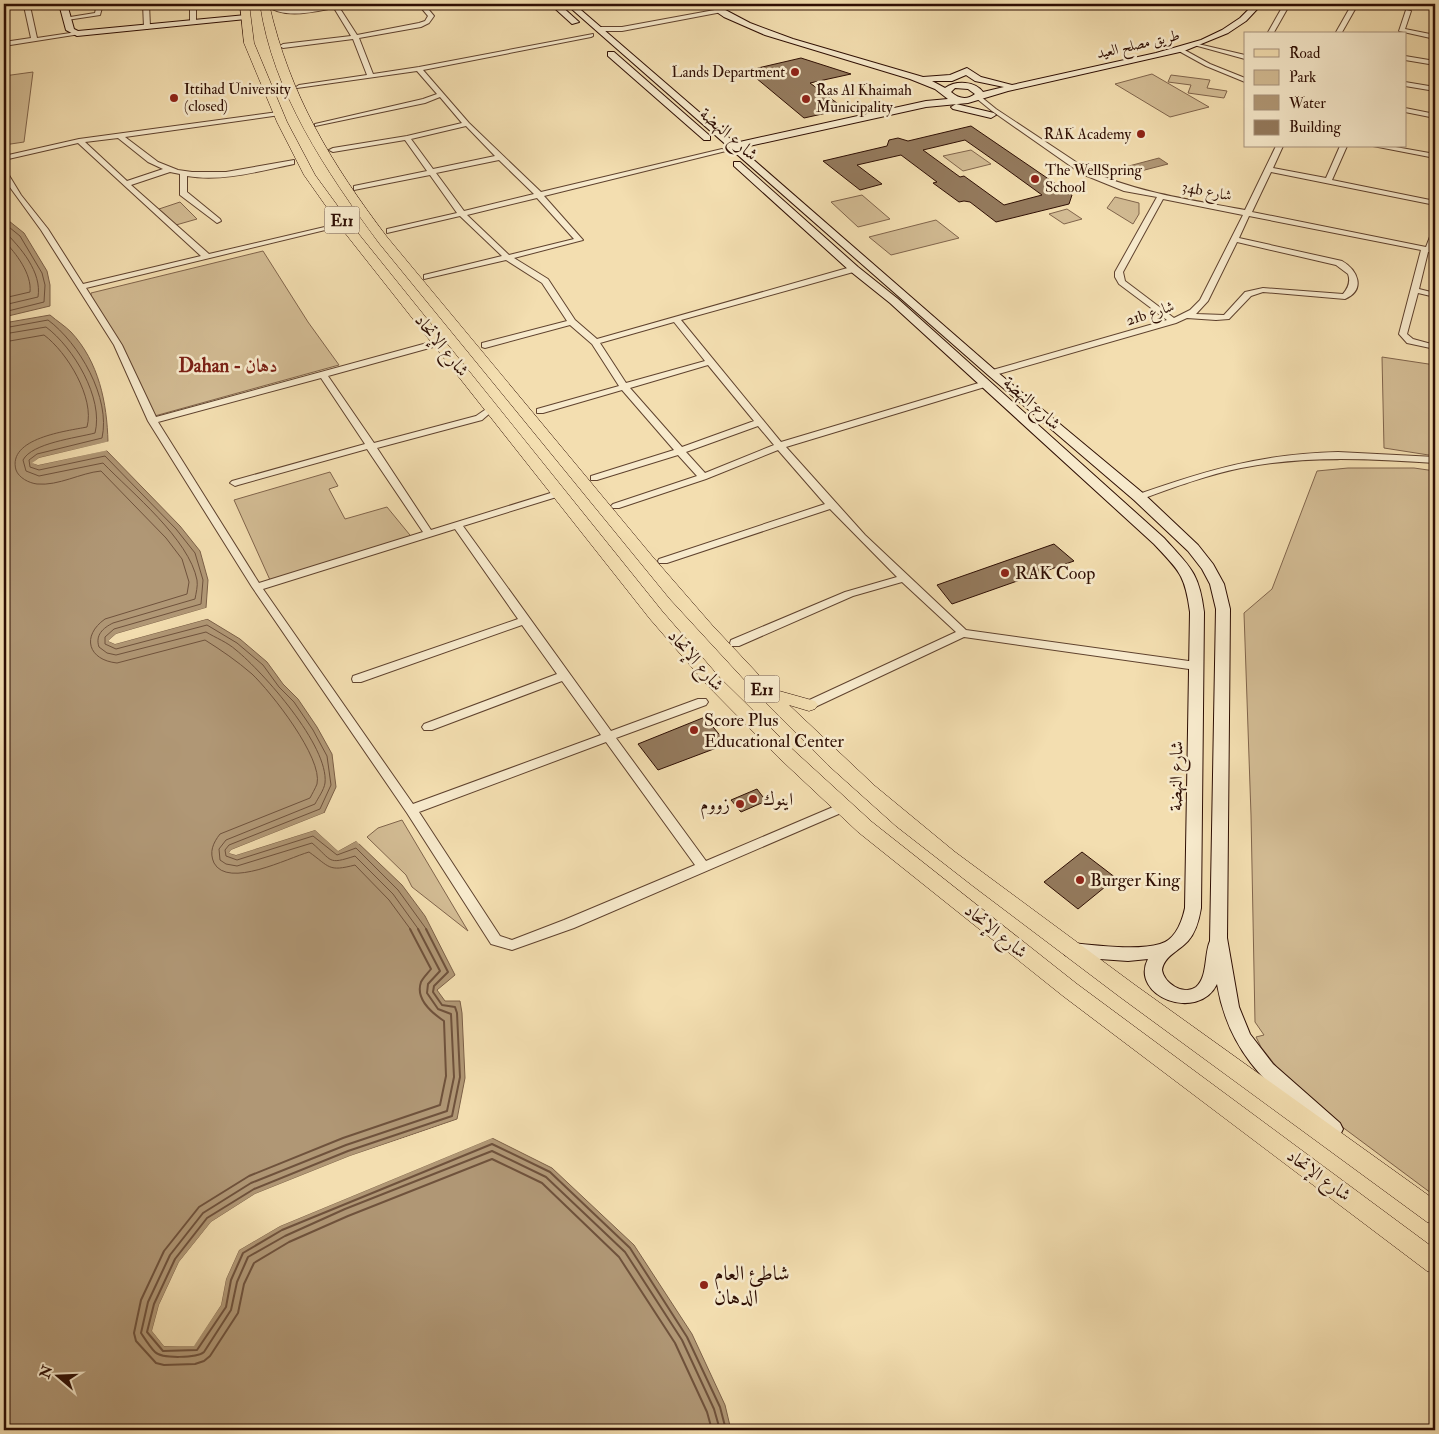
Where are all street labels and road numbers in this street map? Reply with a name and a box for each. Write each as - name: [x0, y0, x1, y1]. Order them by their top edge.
- street label: طريق مصلح العيد: [1095, 26, 1183, 67]
- street label: شارع النهضة: [693, 103, 763, 168]
- street label: 34b شارع: [1180, 177, 1233, 209]
- road number: E11: [324, 206, 360, 234]
- street label: 21b شارع: [1124, 297, 1178, 333]
- street label: شارع الإتحاد: [407, 309, 474, 383]
- street label: شارع النهضة: [996, 371, 1065, 438]
- street label: شارع الإتحاد: [660, 625, 729, 698]
- road number: E11: [744, 676, 780, 702]
- street label: شارع النهضة: [1164, 741, 1192, 811]
- street label: شارع الإتحاد: [958, 899, 1032, 966]
- street label: شارع الإتحاد: [1280, 1144, 1356, 1209]

